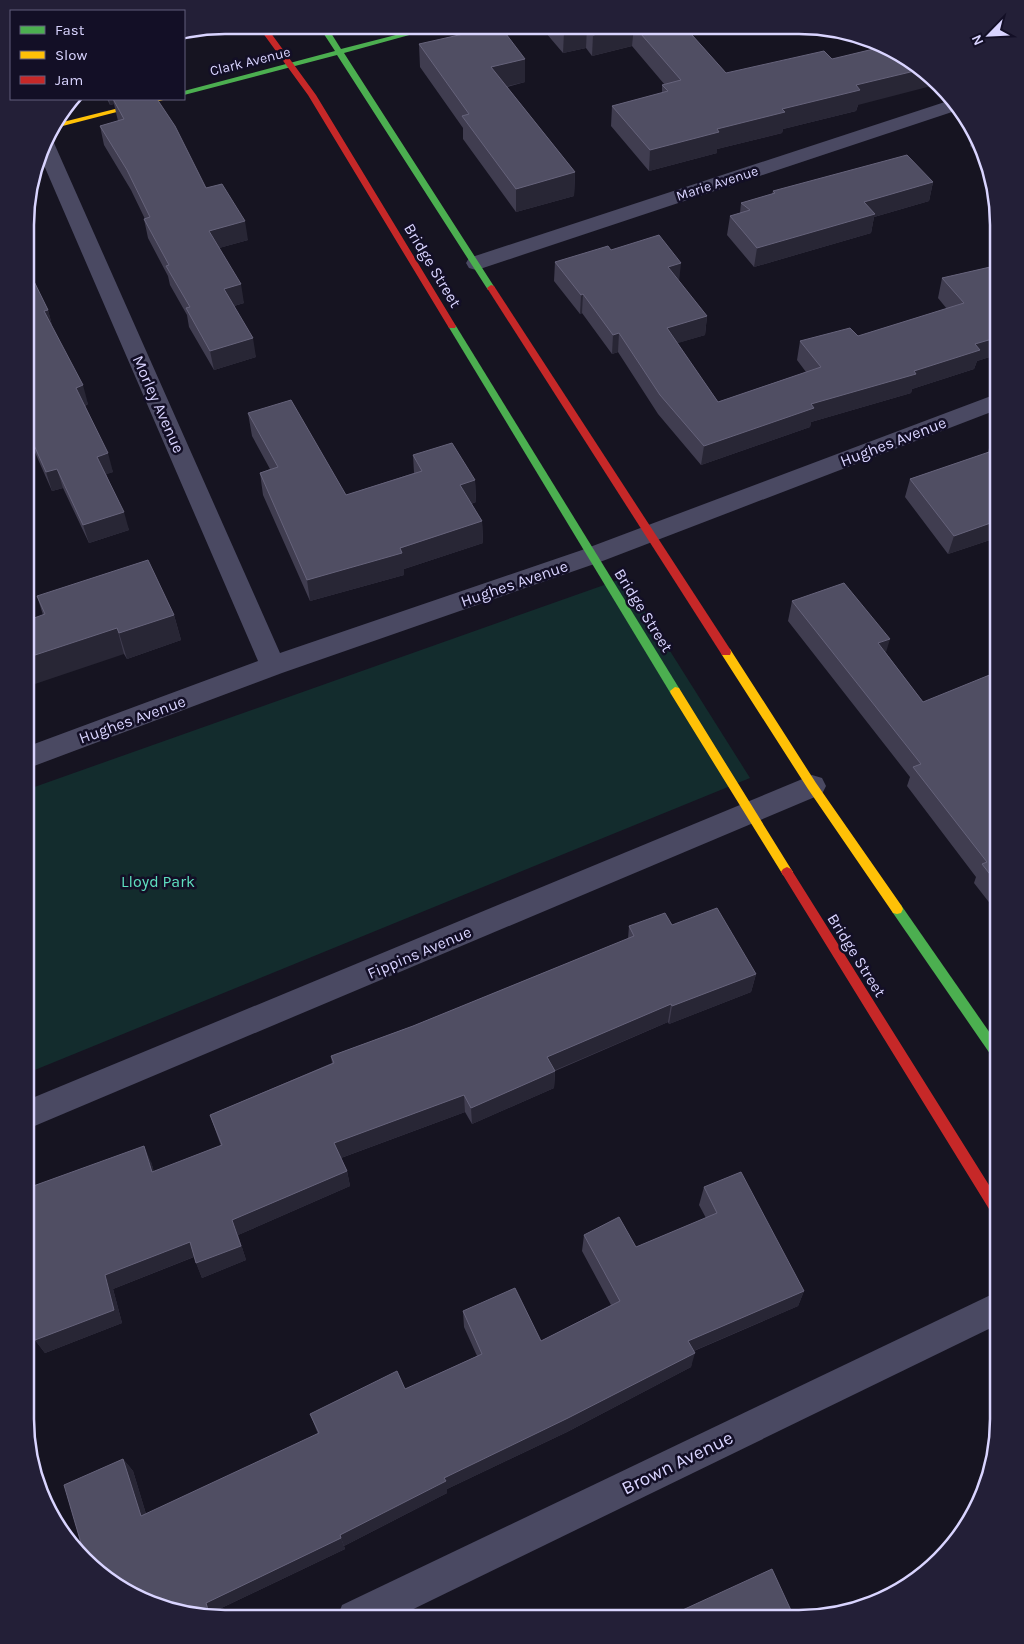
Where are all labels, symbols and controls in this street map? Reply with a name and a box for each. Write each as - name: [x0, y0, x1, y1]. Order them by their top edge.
- legend: [10, 10, 185, 100]
- north arrow: [964, 10, 1014, 60]
- text: Fast: [55, 21, 85, 39]
- text: N: [968, 32, 987, 48]
- street label: Clark Avenue: [208, 43, 292, 80]
- text: Slow: [55, 46, 87, 64]
- text: Jam: [55, 71, 83, 89]
- street label: Marie Avenue: [674, 162, 760, 205]
- street label: Bridge Street: [400, 220, 465, 311]
- street label: Morley Avenue: [129, 353, 189, 456]
- street label: Hughes Avenue: [837, 413, 949, 470]
- street label: Hughes Avenue: [458, 556, 570, 611]
- street label: Bridge Street: [610, 565, 677, 656]
- street label: Hughes Avenue: [76, 691, 188, 748]
- park label: Lloyd Park: [121, 872, 195, 891]
- street label: Bridge Street: [823, 910, 890, 1001]
- street label: Fippins Avenue: [364, 922, 474, 983]
- street label: Brown Avenue: [618, 1426, 737, 1499]

